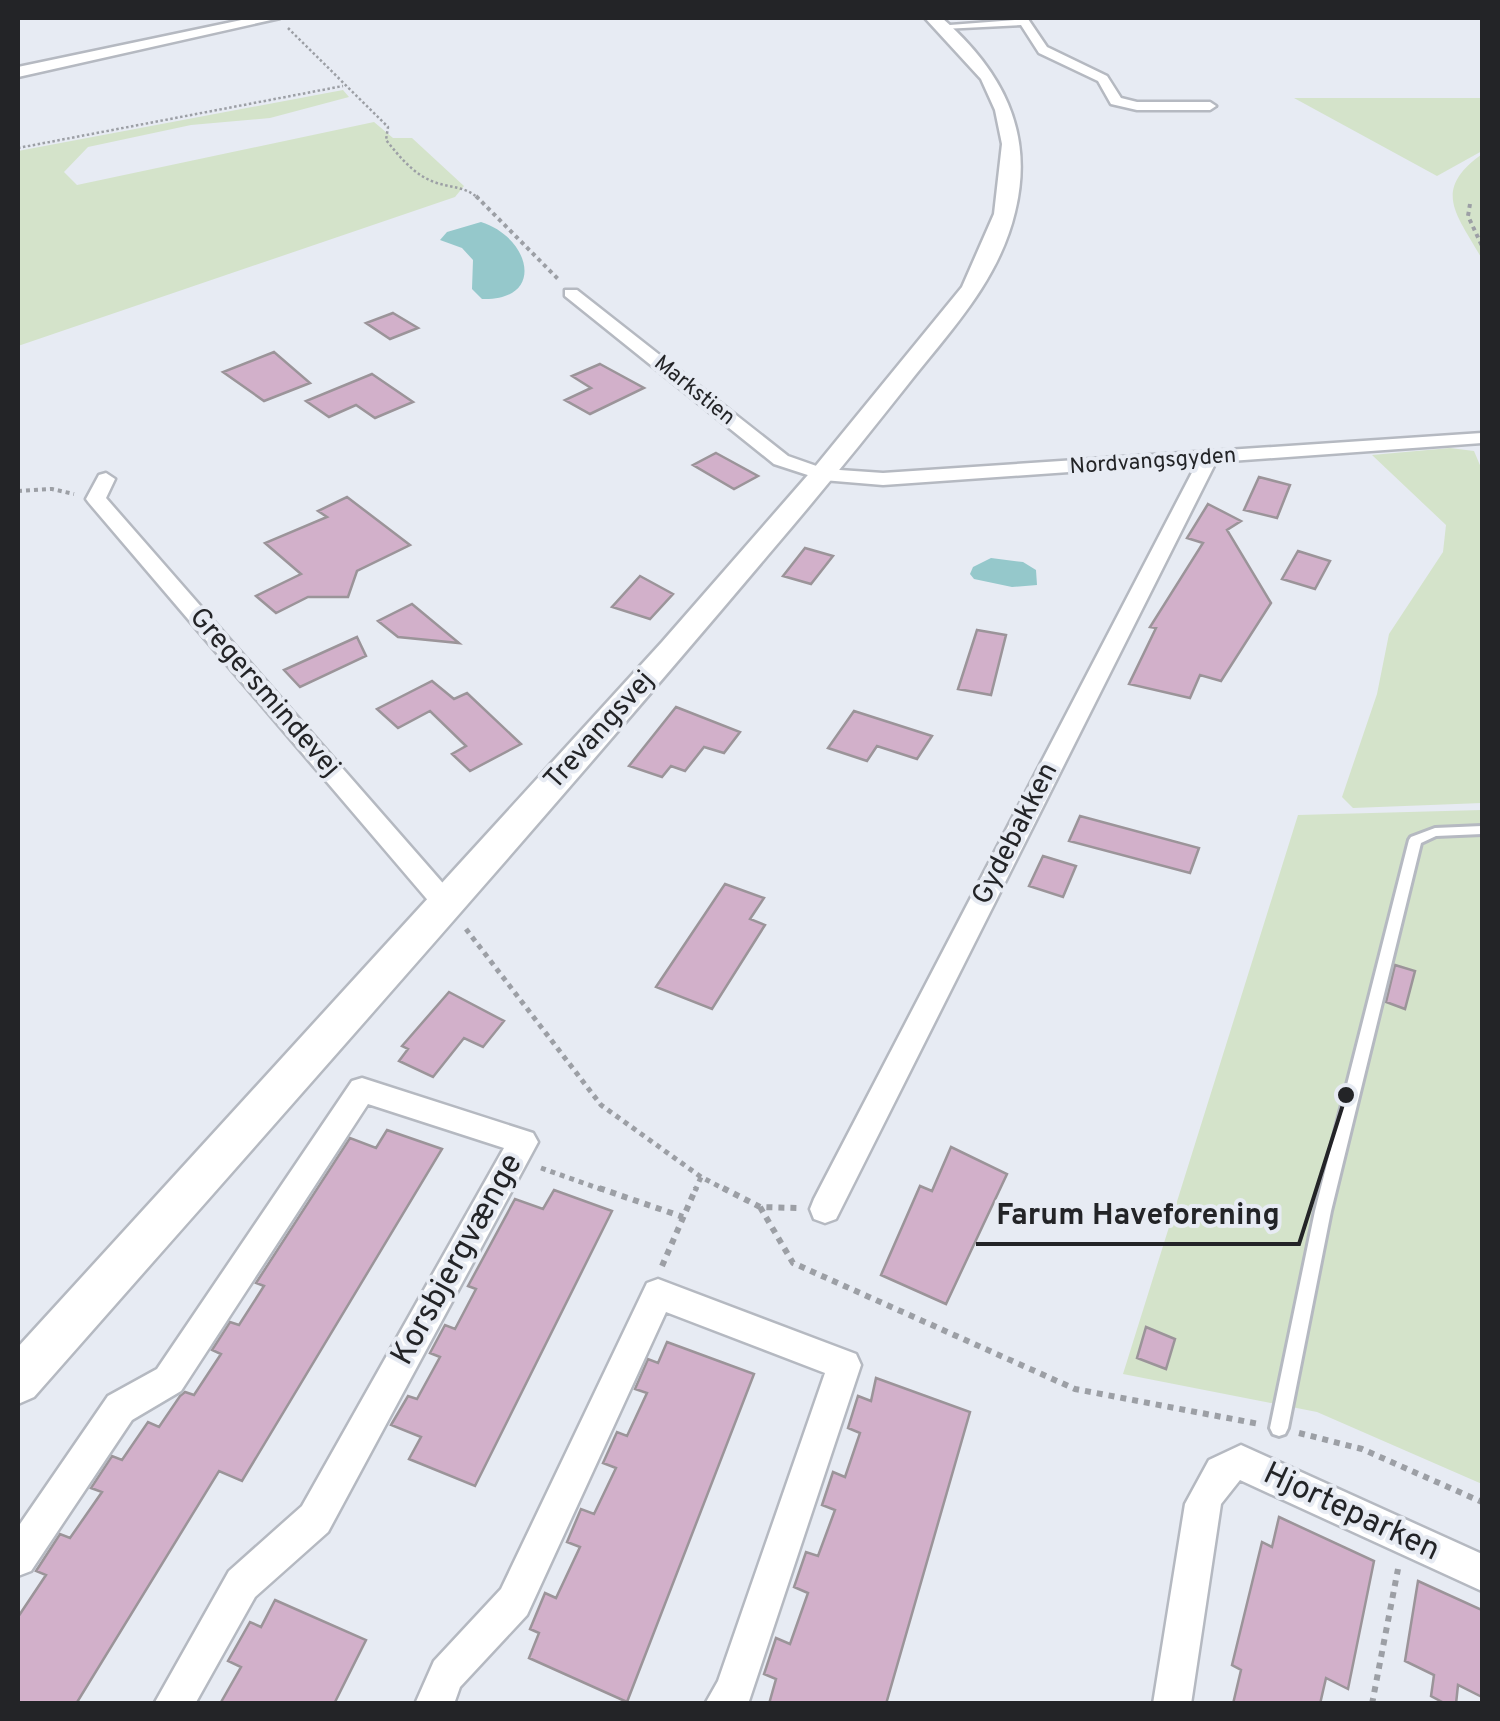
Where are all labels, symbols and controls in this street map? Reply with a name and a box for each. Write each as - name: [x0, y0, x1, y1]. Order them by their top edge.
- street label: Markstien: [648, 350, 740, 432]
- street label: Nordvangsgyden: [1069, 443, 1237, 481]
- street label: Gregersmindevej: [180, 601, 348, 785]
- street label: Trevangsvej: [537, 664, 663, 798]
- street label: Gydebakken: [965, 757, 1067, 911]
- street label: Korsbjergvænge: [383, 1147, 533, 1373]
- callout: Farum Haveforening: [976, 1184, 1299, 1244]
- text: Farum Haveforening: [996, 1198, 1280, 1235]
- street label: Hjorteparken: [1256, 1455, 1446, 1571]

